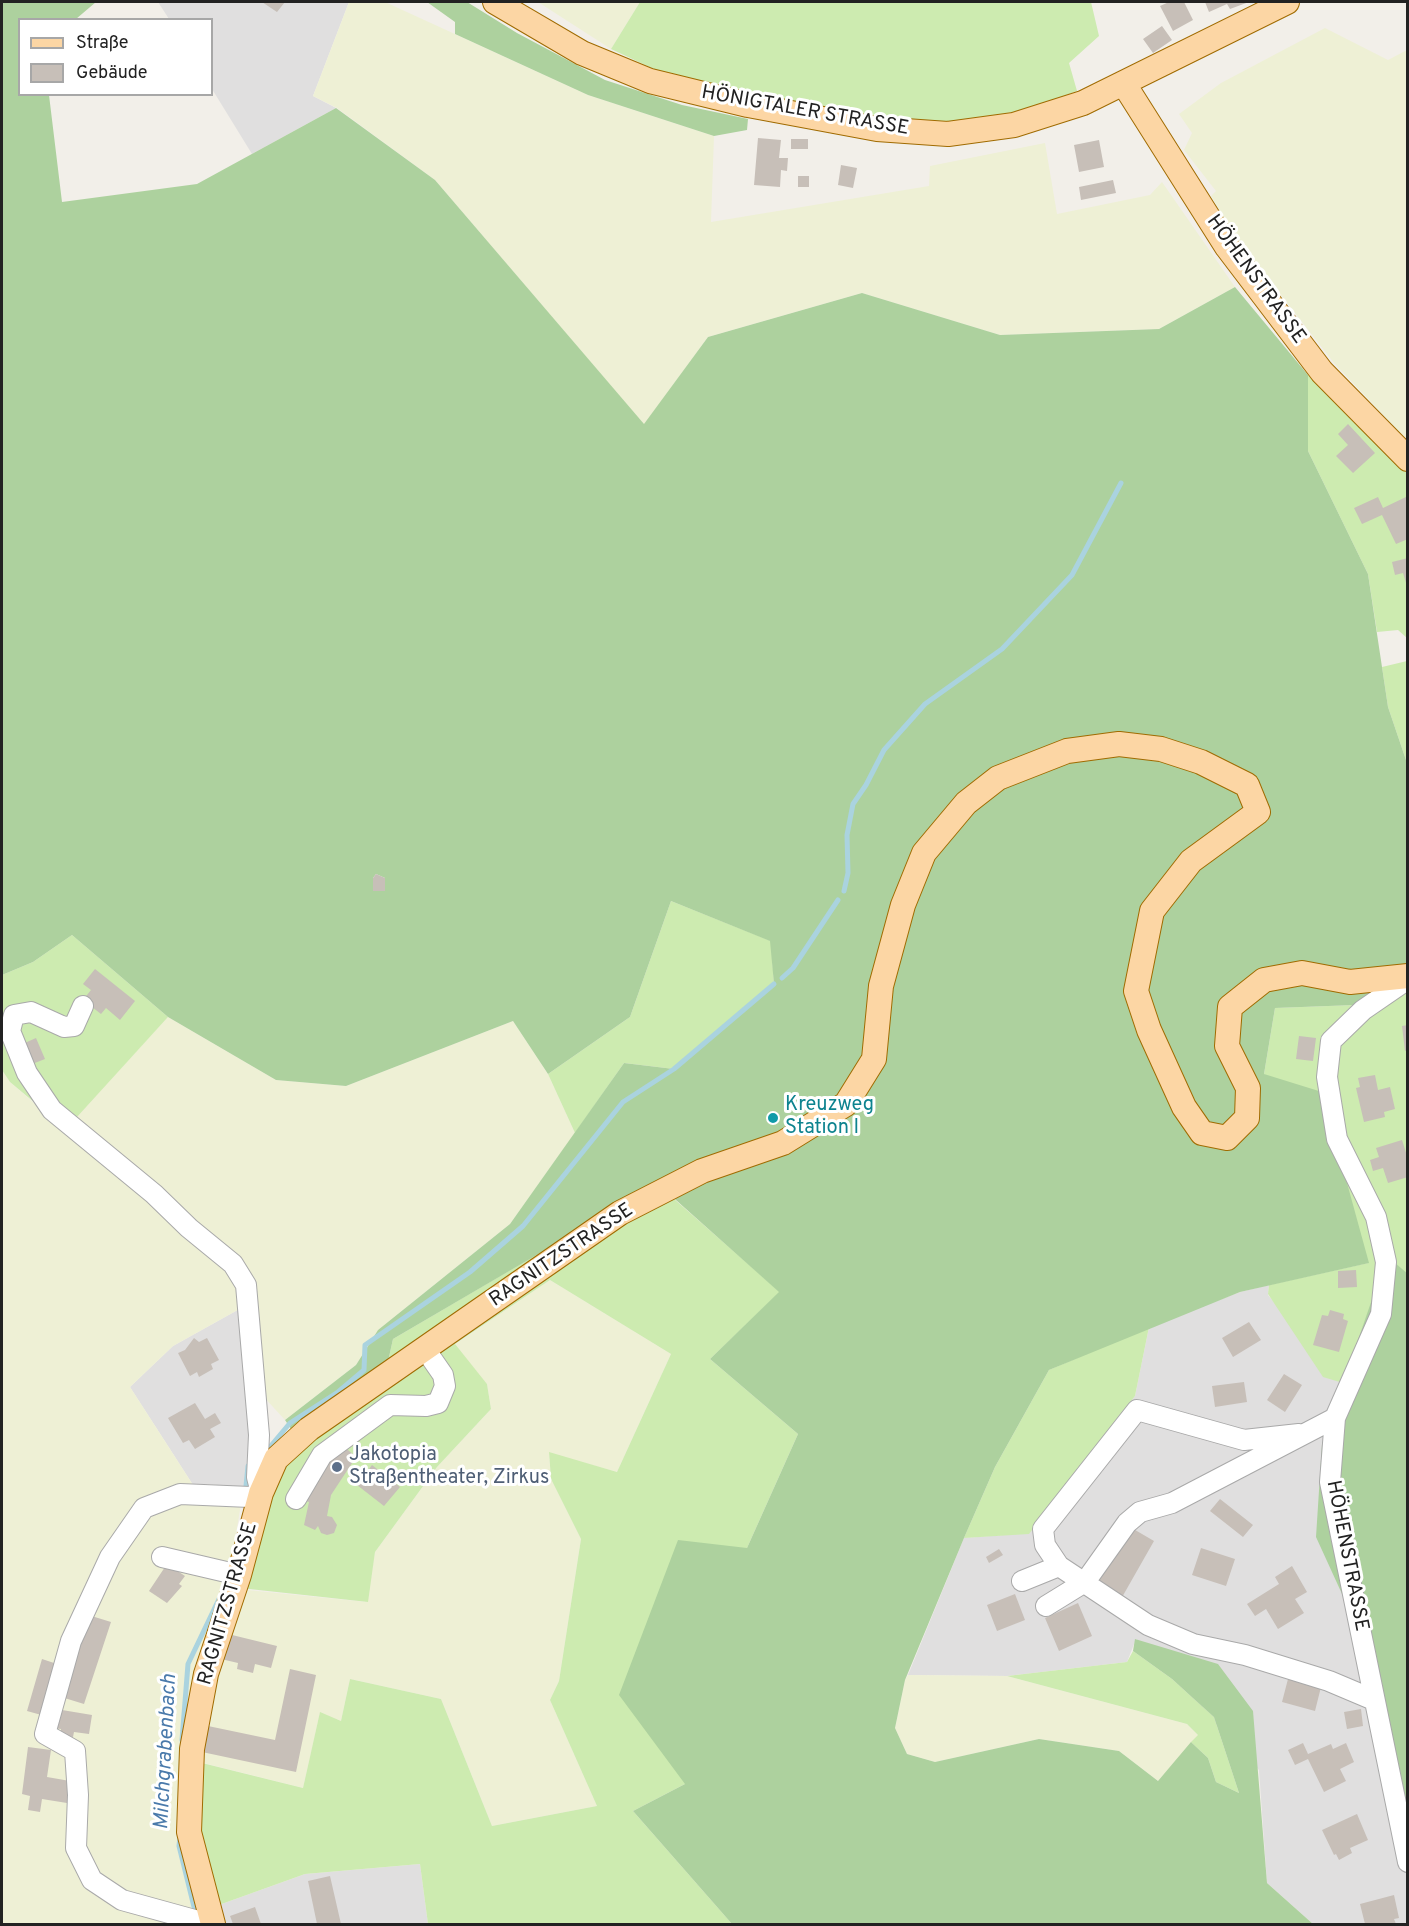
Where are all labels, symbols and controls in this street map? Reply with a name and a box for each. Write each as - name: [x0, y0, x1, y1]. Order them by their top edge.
- legend: [18, 18, 213, 96]
- text: Straße: [76, 32, 128, 55]
- text: Gebäude: [76, 62, 148, 85]
- street label: HÖNIGTALER STRASSE: [699, 82, 911, 142]
- street label: HÖHENSTRASSE: [1200, 211, 1310, 349]
- place label: Kreuzweg Station I: [785, 1094, 874, 1141]
- marker: Kreuzweg Station I: [766, 1111, 780, 1125]
- street label: RAGNITZSTRASSE: [485, 1199, 639, 1313]
- place label: Jakotopia Straßentheater, Zirkus: [349, 1444, 549, 1491]
- marker: Jakotopia Straßentheater, Zirkus: [330, 1460, 344, 1474]
- street label: HÖHENSTRASSE: [1320, 1478, 1372, 1634]
- street label: RAGNITZSTRASSE: [194, 1520, 264, 1688]
- water label: Milchgrabenbach: [150, 1673, 184, 1831]

